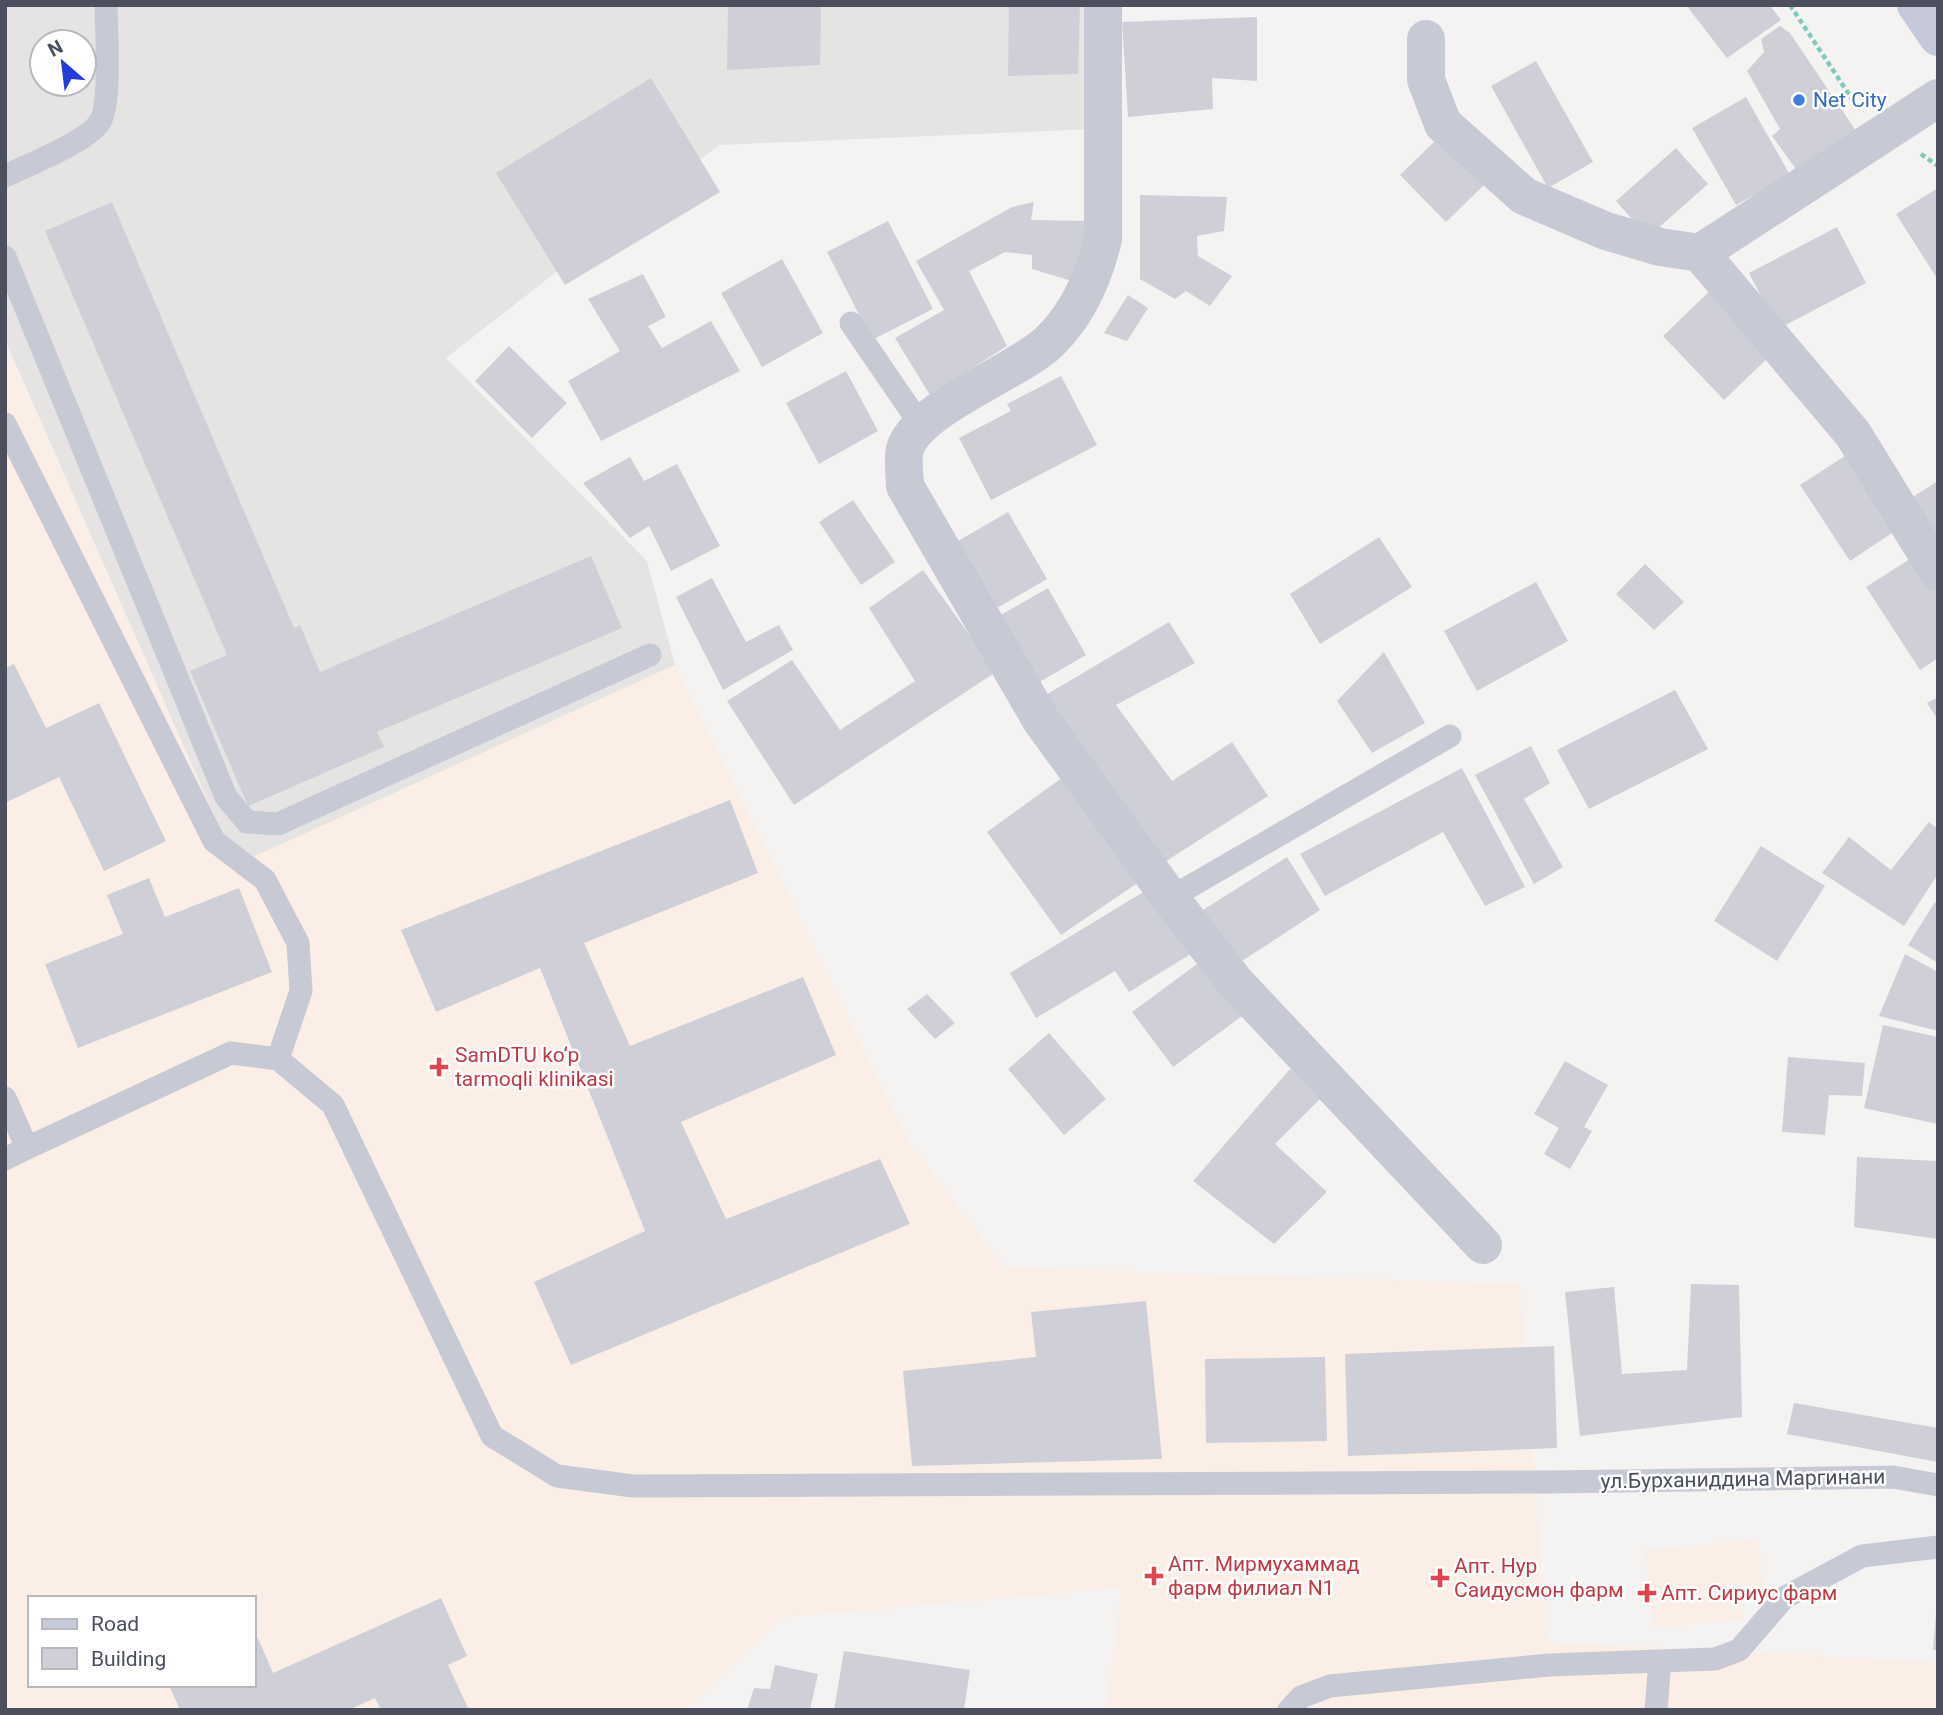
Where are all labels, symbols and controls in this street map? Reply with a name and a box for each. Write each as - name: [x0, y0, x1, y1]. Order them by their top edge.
- north arrow: [28, 28, 98, 98]
- text: N: [44, 35, 67, 62]
- place label: Net City: [1813, 88, 1887, 112]
- marker: Net City: [1791, 92, 1807, 108]
- place label: SamDTU ko‘p tarmoqli klinikasi: [455, 1043, 614, 1091]
- marker: SamDTU ko‘p tarmoqli klinikasi: [429, 1057, 449, 1077]
- street label: ул.Бурханиддина Маргинани: [1600, 1465, 1886, 1493]
- place label: Апт. Мирмухаммад фарм филиал N1: [1168, 1552, 1360, 1600]
- place label: Апт. Нур Саидусмон фарм: [1454, 1554, 1624, 1602]
- marker: Апт. Мирмухаммад фарм филиал N1: [1146, 1568, 1162, 1584]
- marker: Апт. Нур Саидусмон фарм: [1432, 1570, 1448, 1586]
- place label: Апт. Сириус фарм: [1661, 1581, 1837, 1605]
- marker: Апт. Сириус фарм: [1639, 1585, 1655, 1601]
- legend: [28, 1596, 256, 1687]
- text: Road: [91, 1612, 139, 1636]
- text: Building: [91, 1647, 166, 1671]

